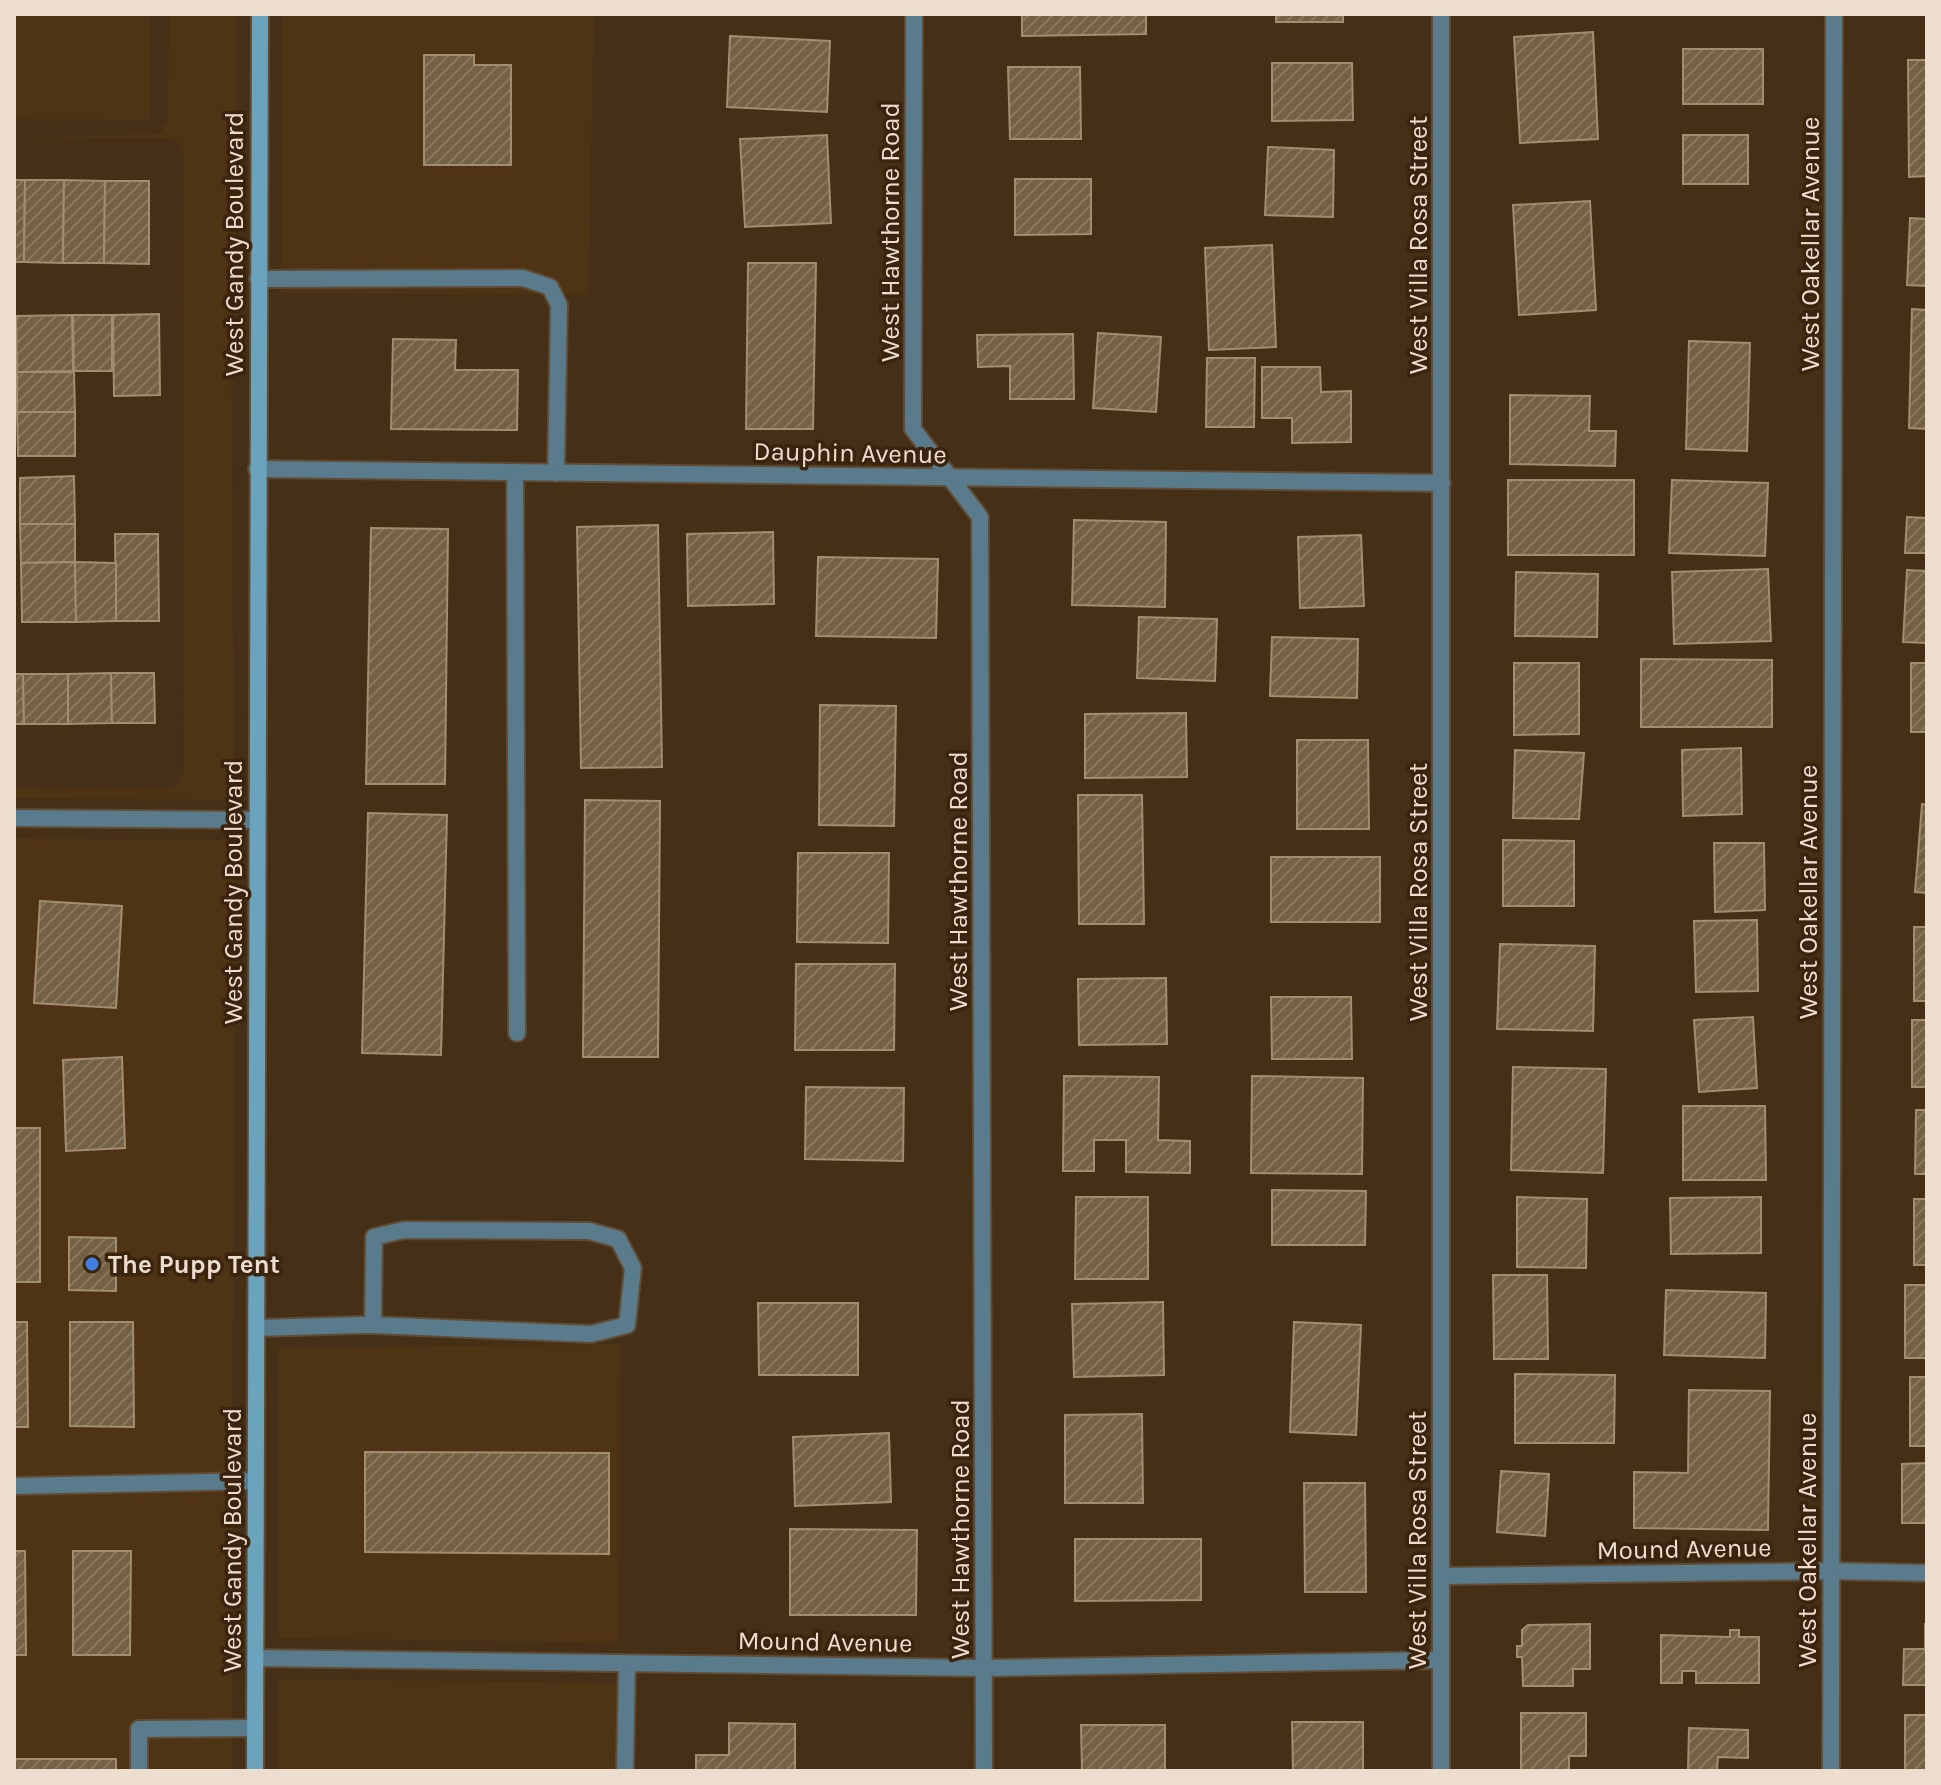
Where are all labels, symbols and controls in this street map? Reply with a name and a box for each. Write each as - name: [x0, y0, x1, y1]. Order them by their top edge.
- street label: West Hawthorne Road: [875, 102, 906, 362]
- street label: West Gandy Boulevard: [219, 112, 250, 376]
- street label: West Villa Rosa Street: [1403, 116, 1434, 374]
- street label: West Oakellar Avenue: [1795, 117, 1826, 371]
- street label: Dauphin Avenue: [753, 436, 947, 470]
- street label: West Hawthorne Road: [943, 751, 974, 1011]
- street label: West Gandy Boulevard: [218, 760, 249, 1024]
- street label: West Villa Rosa Street: [1403, 763, 1434, 1021]
- street label: West Oakellar Avenue: [1793, 765, 1824, 1019]
- place label: The Pupp Tent: [108, 1249, 280, 1280]
- marker: The Pupp Tent: [83, 1255, 101, 1273]
- street label: West Hawthorne Road: [945, 1399, 976, 1659]
- street label: West Gandy Boulevard: [217, 1408, 248, 1672]
- street label: West Villa Rosa Street: [1402, 1411, 1433, 1669]
- street label: West Oakellar Avenue: [1792, 1413, 1823, 1667]
- street label: Mound Avenue: [1596, 1532, 1772, 1566]
- street label: Mound Avenue: [737, 1625, 913, 1659]

